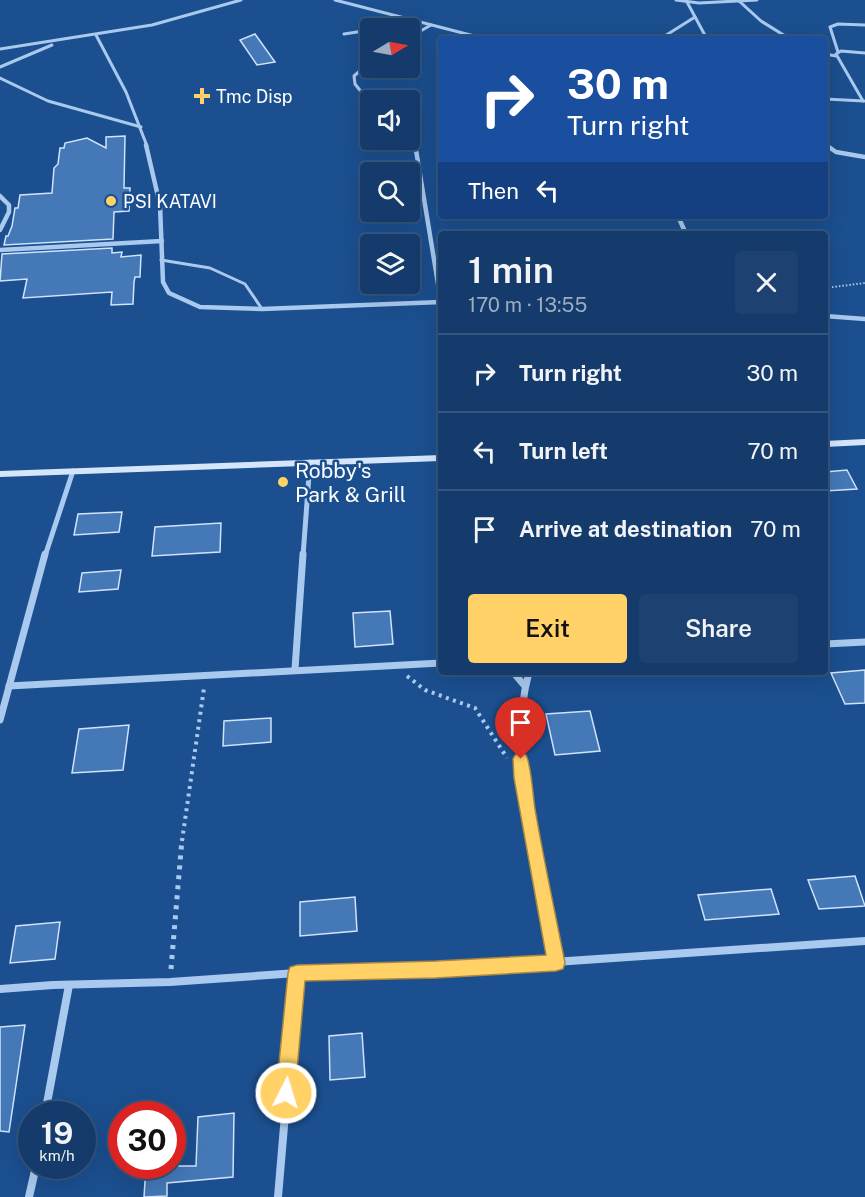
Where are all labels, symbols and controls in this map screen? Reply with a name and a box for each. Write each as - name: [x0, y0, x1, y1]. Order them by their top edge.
- north arrow: [360, 18, 420, 78]
- map controls: [360, 18, 420, 294]
- text: 30 m: [567, 59, 669, 108]
- icon: right: [468, 60, 546, 138]
- place label: Tmc Disp: [216, 86, 292, 107]
- marker: Tmc Disp: [193, 87, 211, 105]
- button: sound: [360, 90, 420, 150]
- text: Turn right: [567, 109, 690, 141]
- button: search: [360, 162, 420, 222]
- icon: left: [531, 174, 564, 207]
- text: Then: [468, 178, 519, 204]
- place label: PSI KATAVI: [123, 191, 217, 212]
- marker: PSI KATAVI: [104, 194, 118, 208]
- button: layers: [360, 234, 420, 294]
- text: 1 min: [468, 249, 554, 291]
- button: close: [735, 251, 798, 314]
- text: 170 m · 13:55: [468, 293, 587, 317]
- icon: right: [468, 357, 501, 390]
- text: Turn right: [519, 360, 622, 386]
- text: 30 m: [746, 360, 798, 386]
- icon: left: [468, 435, 501, 468]
- text: Turn left: [519, 438, 608, 464]
- text: 70 m: [747, 438, 798, 464]
- place label: Robby's Park & Grill: [295, 458, 406, 507]
- marker: Robby's Park & Grill: [276, 475, 290, 489]
- icon: arrive: [468, 513, 501, 546]
- text: Arrive at destination: [519, 516, 732, 542]
- text: 70 m: [750, 516, 801, 542]
- button: Exit: [468, 594, 627, 663]
- button: Share: [639, 594, 798, 663]
- pin: [495, 697, 546, 759]
- icon: arrive: [504, 706, 537, 739]
- position arrow: [254, 1061, 318, 1125]
- speed limit sign: 30: [108, 1101, 186, 1179]
- text: 19: [41, 1115, 73, 1151]
- text: km/h: [39, 1147, 75, 1164]

